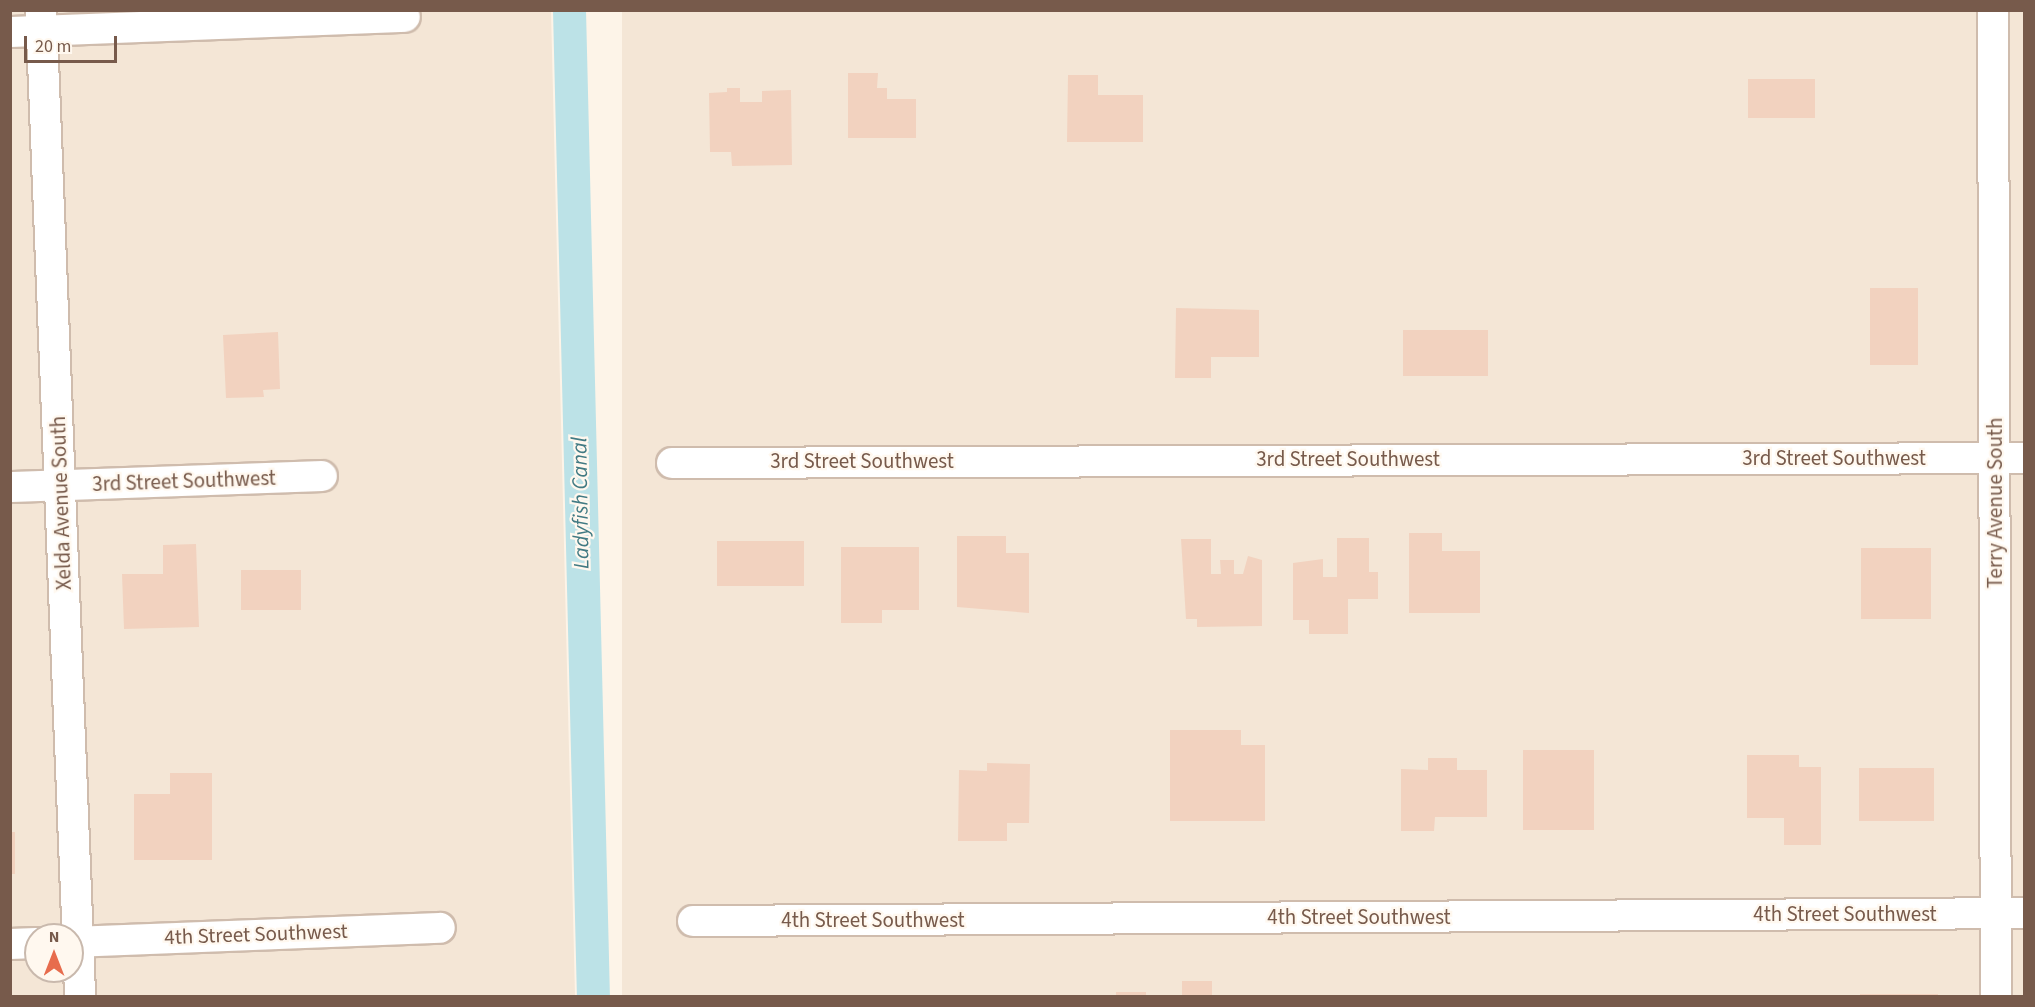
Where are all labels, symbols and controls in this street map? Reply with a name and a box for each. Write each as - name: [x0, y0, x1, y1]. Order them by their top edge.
- scale bar: [27, 24, 120, 62]
- text: 20 m: [35, 34, 71, 59]
- street label: Xelda Avenue South: [45, 415, 77, 591]
- street label: Terry Avenue South: [1982, 418, 2008, 588]
- water label: Ladyfish Canal: [567, 437, 595, 569]
- street label: 3rd Street Southwest: [1742, 445, 1926, 471]
- street label: 3rd Street Southwest: [1256, 446, 1440, 472]
- street label: 3rd Street Southwest: [770, 448, 954, 474]
- street label: 3rd Street Southwest: [92, 465, 276, 497]
- street label: 4th Street Southwest: [1753, 901, 1937, 927]
- street label: 4th Street Southwest: [1267, 904, 1451, 930]
- street label: 4th Street Southwest: [781, 907, 965, 933]
- street label: 4th Street Southwest: [164, 918, 348, 950]
- north arrow: [24, 923, 84, 983]
- text: N: [49, 926, 59, 948]

